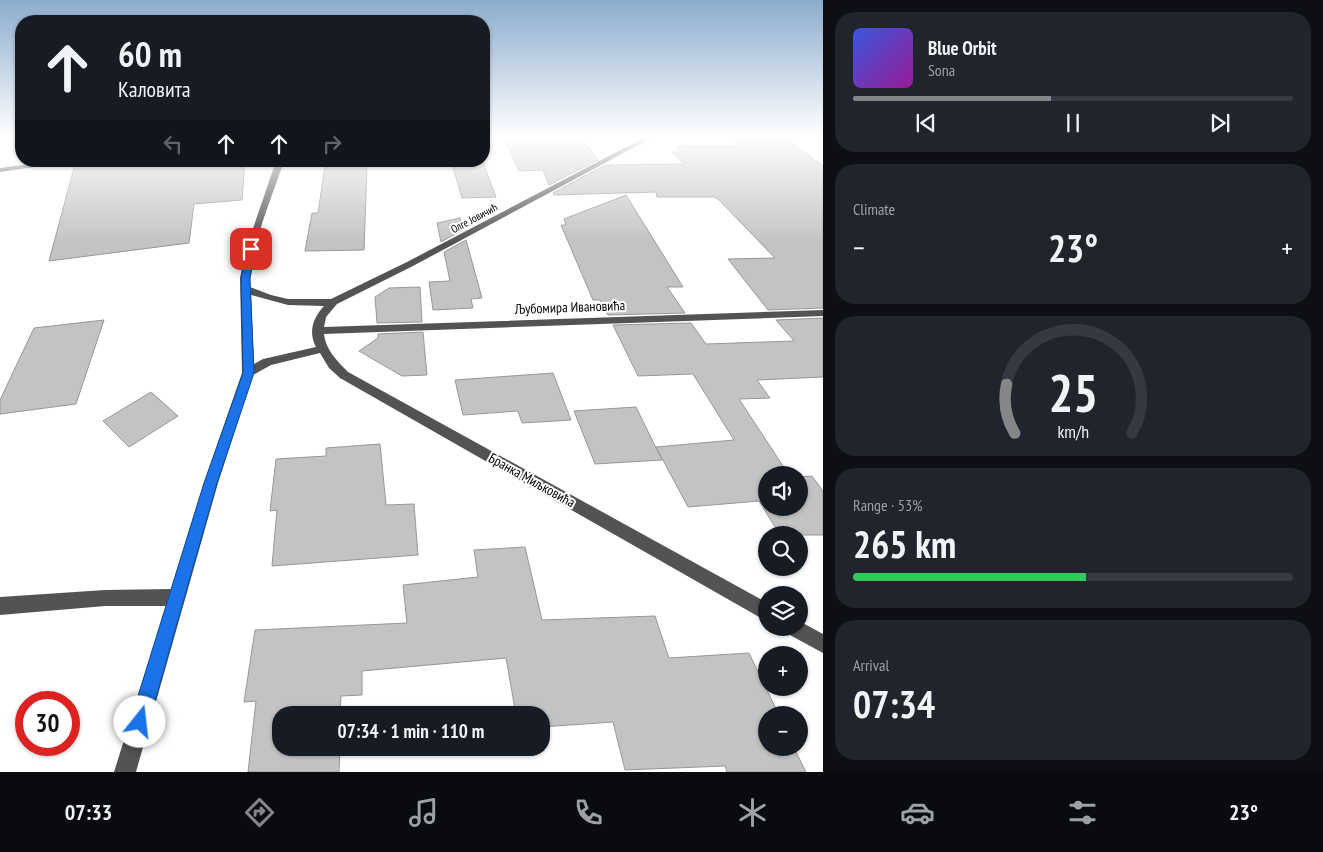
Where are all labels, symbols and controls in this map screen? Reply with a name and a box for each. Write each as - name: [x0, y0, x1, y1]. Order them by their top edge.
- text: 60 m: [118, 31, 182, 77]
- icon: ahead: [35, 35, 100, 100]
- text: Blue Orbit: [928, 36, 997, 60]
- text: Sona: [928, 60, 955, 80]
- text: Каловита: [118, 75, 190, 103]
- icon: previous: [912, 109, 940, 137]
- icon: pause: [1059, 109, 1087, 137]
- icon: next: [1206, 109, 1234, 137]
- icon: left: [159, 130, 187, 158]
- icon: ahead: [212, 130, 240, 158]
- icon: ahead: [265, 130, 293, 158]
- icon: right: [318, 130, 346, 158]
- text: Climate: [853, 199, 895, 219]
- street label: Олге Јовичић: [448, 200, 500, 236]
- text: 23°: [1048, 223, 1098, 272]
- pin: [230, 228, 272, 270]
- text: −: [853, 229, 865, 266]
- text: +: [1281, 229, 1293, 266]
- icon: arrive: [237, 235, 265, 263]
- street label: Љубомира Ивановића: [514, 296, 625, 318]
- text: 25: [1048, 359, 1098, 426]
- text: km/h: [1057, 420, 1089, 443]
- street label: Бранка Миљковића: [486, 449, 578, 511]
- map controls: [758, 466, 808, 756]
- button: sound: [758, 466, 808, 516]
- text: Range · 53%: [853, 495, 922, 515]
- text: 265 km: [853, 519, 956, 568]
- button: search: [758, 526, 808, 576]
- button: layers: [758, 586, 808, 636]
- button: +: [758, 646, 808, 696]
- text: Arrival: [853, 655, 889, 675]
- text: 07:34: [853, 679, 935, 728]
- speed limit sign: 30: [15, 691, 80, 756]
- position arrow: [113, 695, 165, 747]
- button: −: [758, 706, 808, 756]
- text: 07:34 · 1 min · 110 m: [338, 719, 484, 743]
- icon: directions: [242, 795, 277, 830]
- icon: music: [406, 795, 441, 830]
- icon: phone: [571, 795, 606, 830]
- icon: climate: [735, 795, 770, 830]
- icon: car: [900, 795, 935, 830]
- icon: filters: [1065, 795, 1100, 830]
- text: 07:33: [65, 798, 112, 826]
- text: 23°: [1229, 798, 1258, 826]

